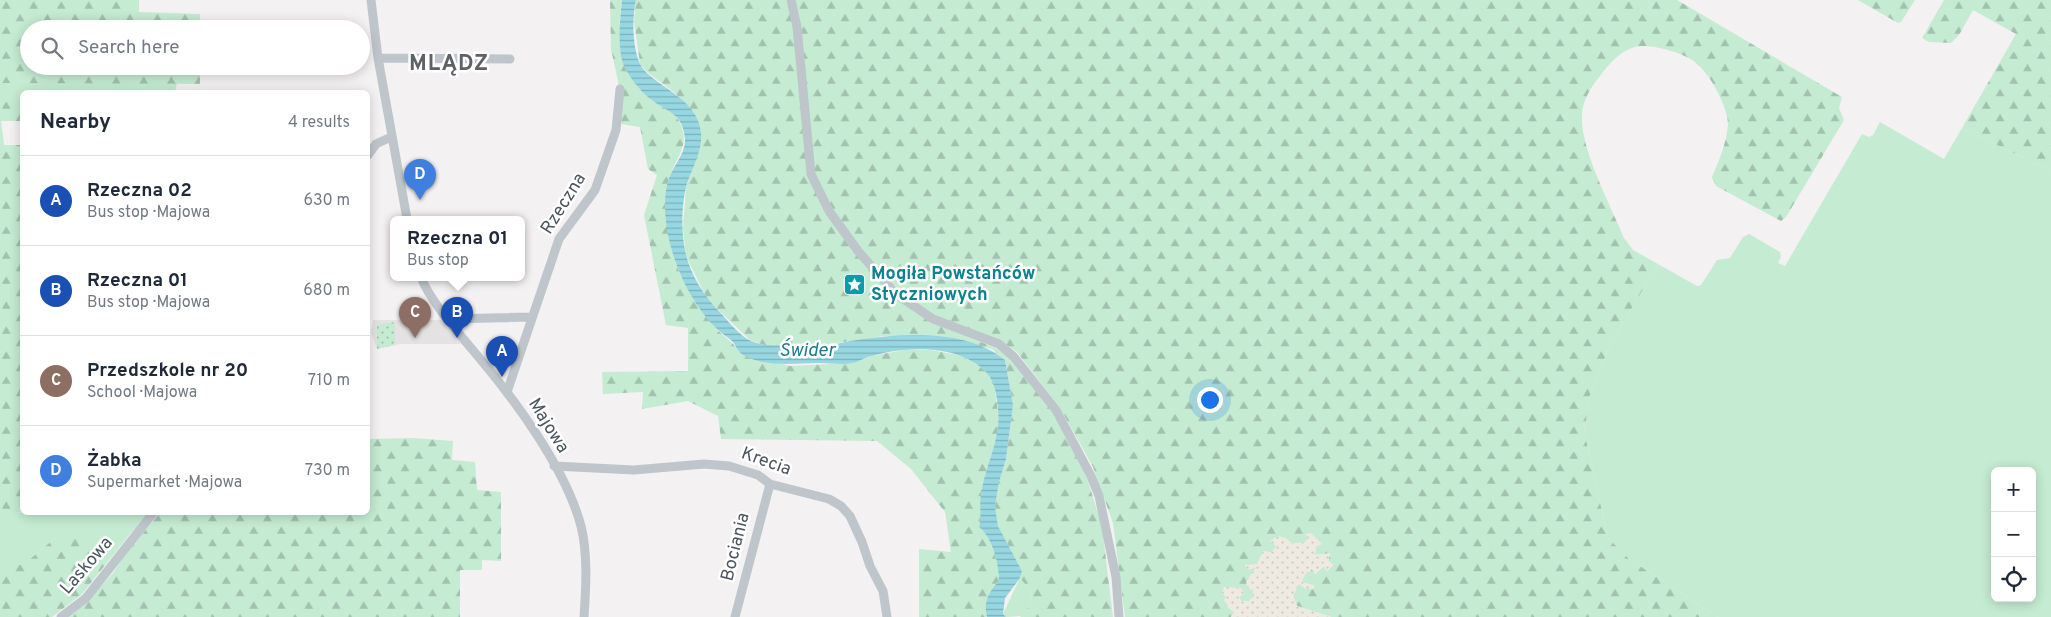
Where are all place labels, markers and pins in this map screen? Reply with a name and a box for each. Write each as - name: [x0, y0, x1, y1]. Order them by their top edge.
- pin: D: [404, 159, 436, 200]
- place label: Mogiła Powstańców Styczniowych: [871, 263, 1036, 307]
- place icon: Mogiła Powstańców Styczniowych: [843, 272, 867, 296]
- pin: C: [399, 297, 431, 338]
- pin: B: [441, 297, 473, 338]
- pin: A: [486, 336, 518, 377]

